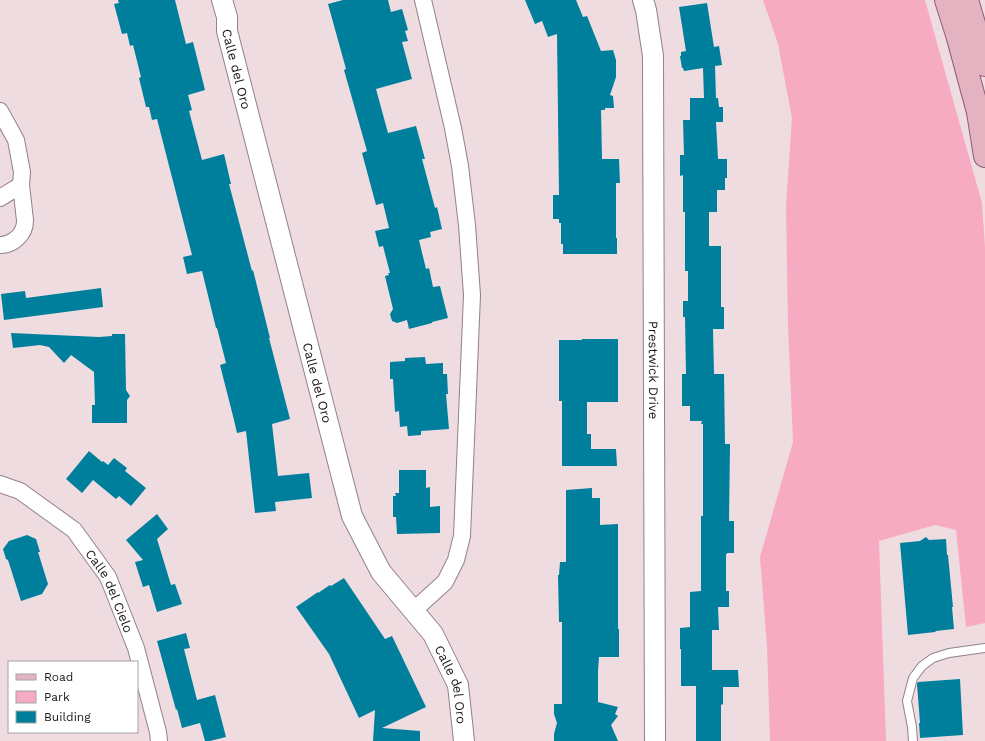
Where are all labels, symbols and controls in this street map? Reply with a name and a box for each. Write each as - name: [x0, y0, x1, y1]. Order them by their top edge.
- street label: Calle del Oro: [219, 27, 254, 111]
- street label: Prestwick Drive: [646, 321, 661, 419]
- street label: Calle del Oro: [300, 341, 335, 425]
- street label: Calle del Cielo: [82, 546, 136, 635]
- street label: Calle del Oro: [432, 643, 469, 725]
- legend: [8, 661, 138, 733]
- text: Road: [44, 670, 73, 684]
- text: Park: [44, 690, 70, 704]
- text: Building: [44, 710, 91, 724]

